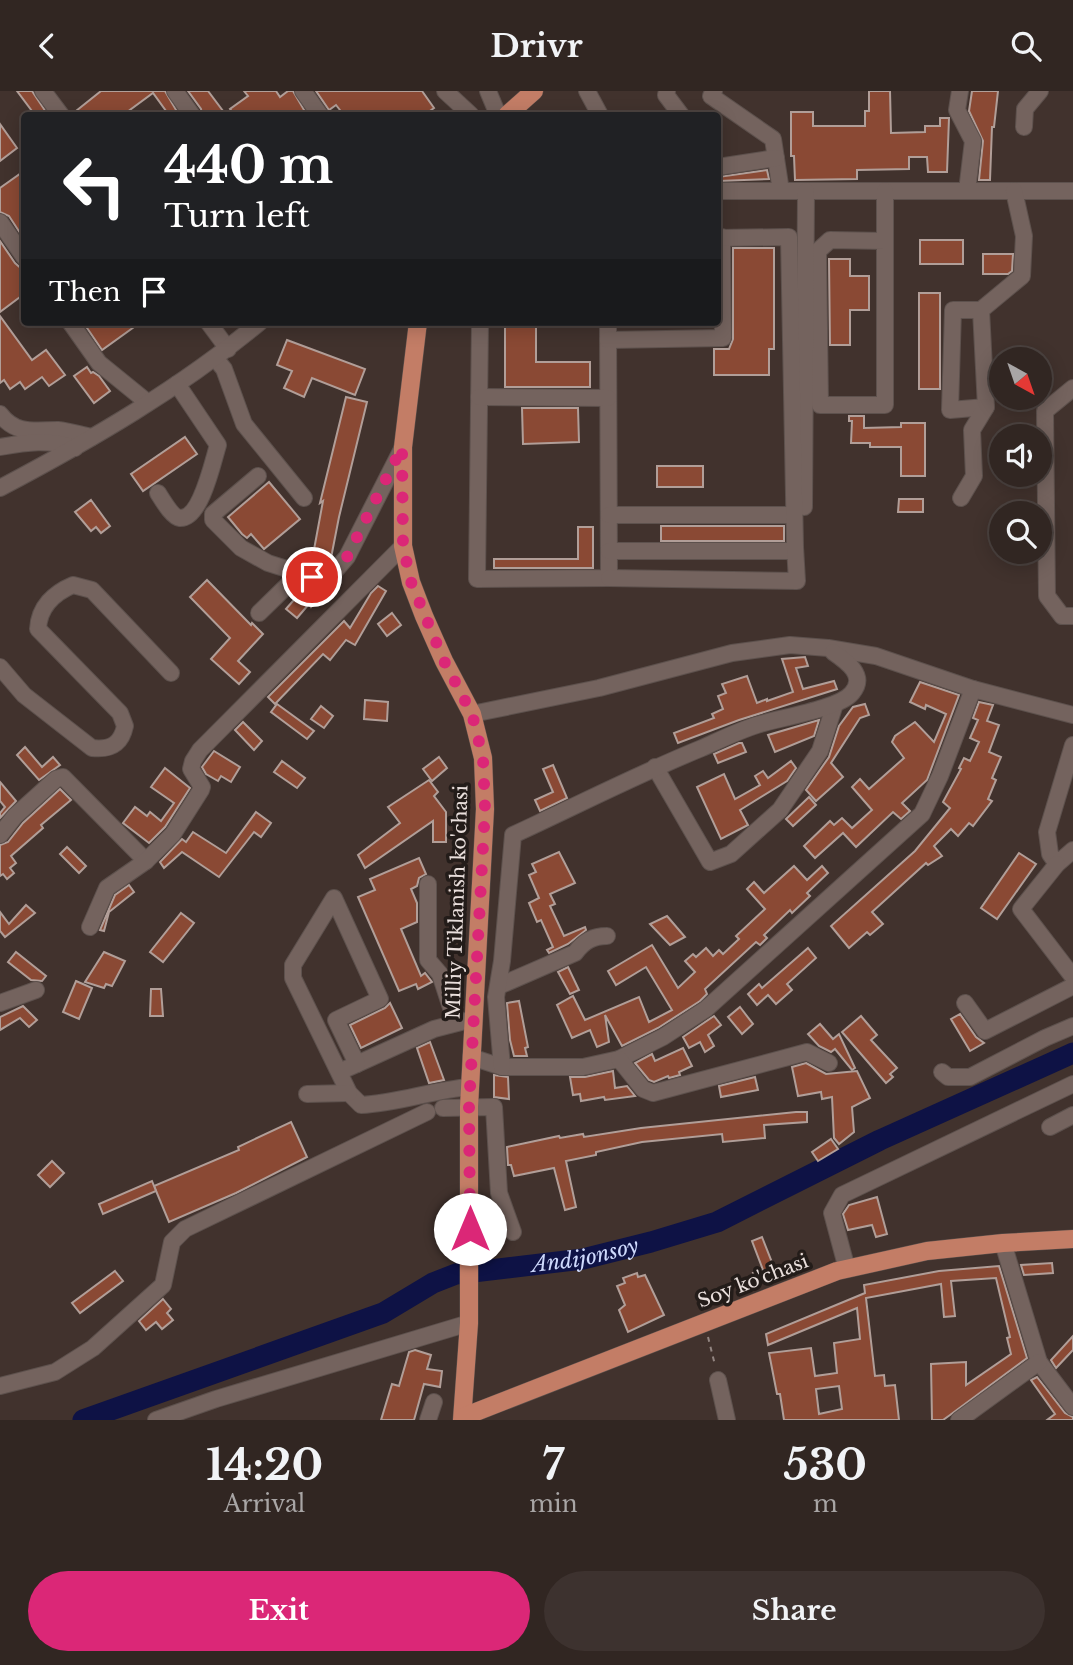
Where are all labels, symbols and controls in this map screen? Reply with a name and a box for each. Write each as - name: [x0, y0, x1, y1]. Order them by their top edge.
- text: Drivr: [490, 26, 583, 66]
- icon: back: [28, 27, 66, 65]
- icon: search: [1007, 27, 1045, 65]
- text: 440 m: [164, 135, 333, 196]
- icon: left: [49, 140, 140, 231]
- text: Turn left: [164, 196, 310, 236]
- icon: arrive: [135, 273, 173, 311]
- text: Then: [49, 276, 121, 308]
- north arrow: [989, 347, 1052, 409]
- map controls: [989, 347, 1052, 564]
- button: sound: [989, 424, 1052, 487]
- button: search: [989, 501, 1052, 564]
- pin: [282, 547, 342, 607]
- icon: arrive: [293, 558, 331, 596]
- street label: Milliy Tiklanish ko'chasi: [441, 784, 473, 1019]
- position arrow: [433, 1192, 507, 1266]
- water label: Andijonsoy: [527, 1233, 641, 1278]
- street label: Soy ko'chasi: [694, 1249, 812, 1313]
- text: 14:20: [206, 1439, 323, 1491]
- text: 7: [543, 1439, 564, 1491]
- text: 530: [784, 1439, 867, 1491]
- text: Arrival: [224, 1490, 305, 1518]
- text: min: [529, 1490, 578, 1518]
- text: m: [813, 1490, 838, 1518]
- button: Exit: [28, 1571, 530, 1651]
- button: Share: [544, 1571, 1045, 1651]

